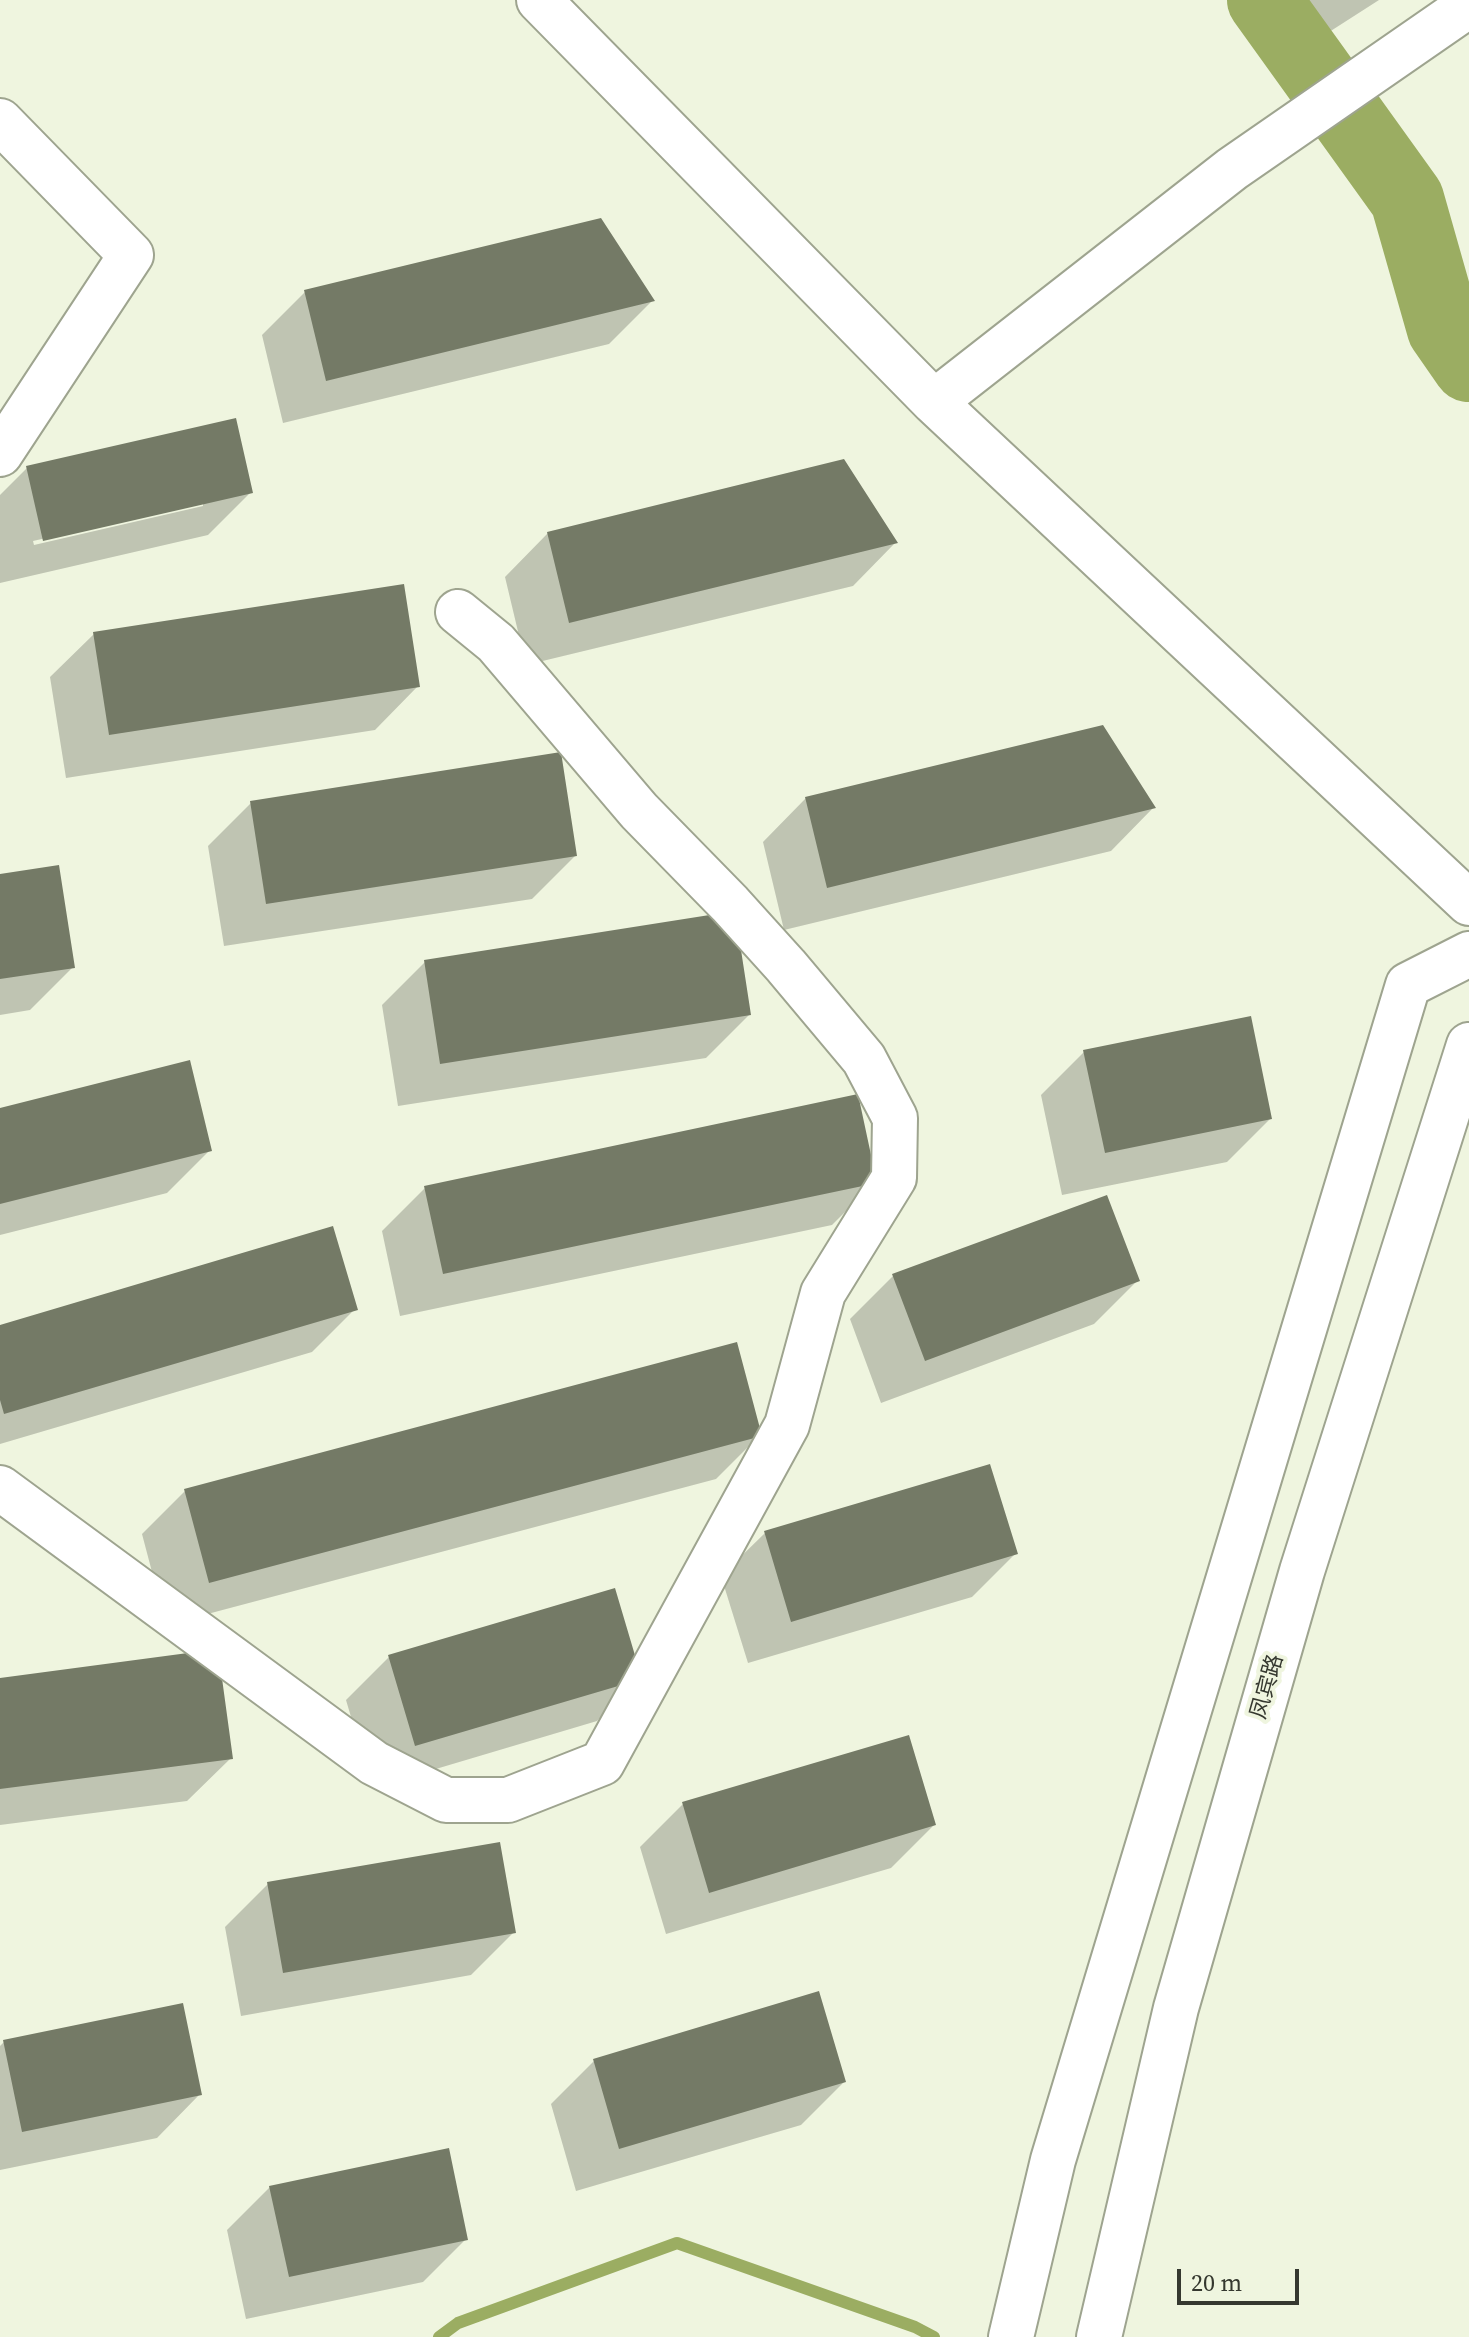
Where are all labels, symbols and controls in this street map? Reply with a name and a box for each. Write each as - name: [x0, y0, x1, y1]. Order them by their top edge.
- street label: 凤宾路: [1246, 1652, 1290, 1722]
- scale bar: [1181, 2253, 1303, 2303]
- text: 20 m: [1191, 2266, 1242, 2299]

